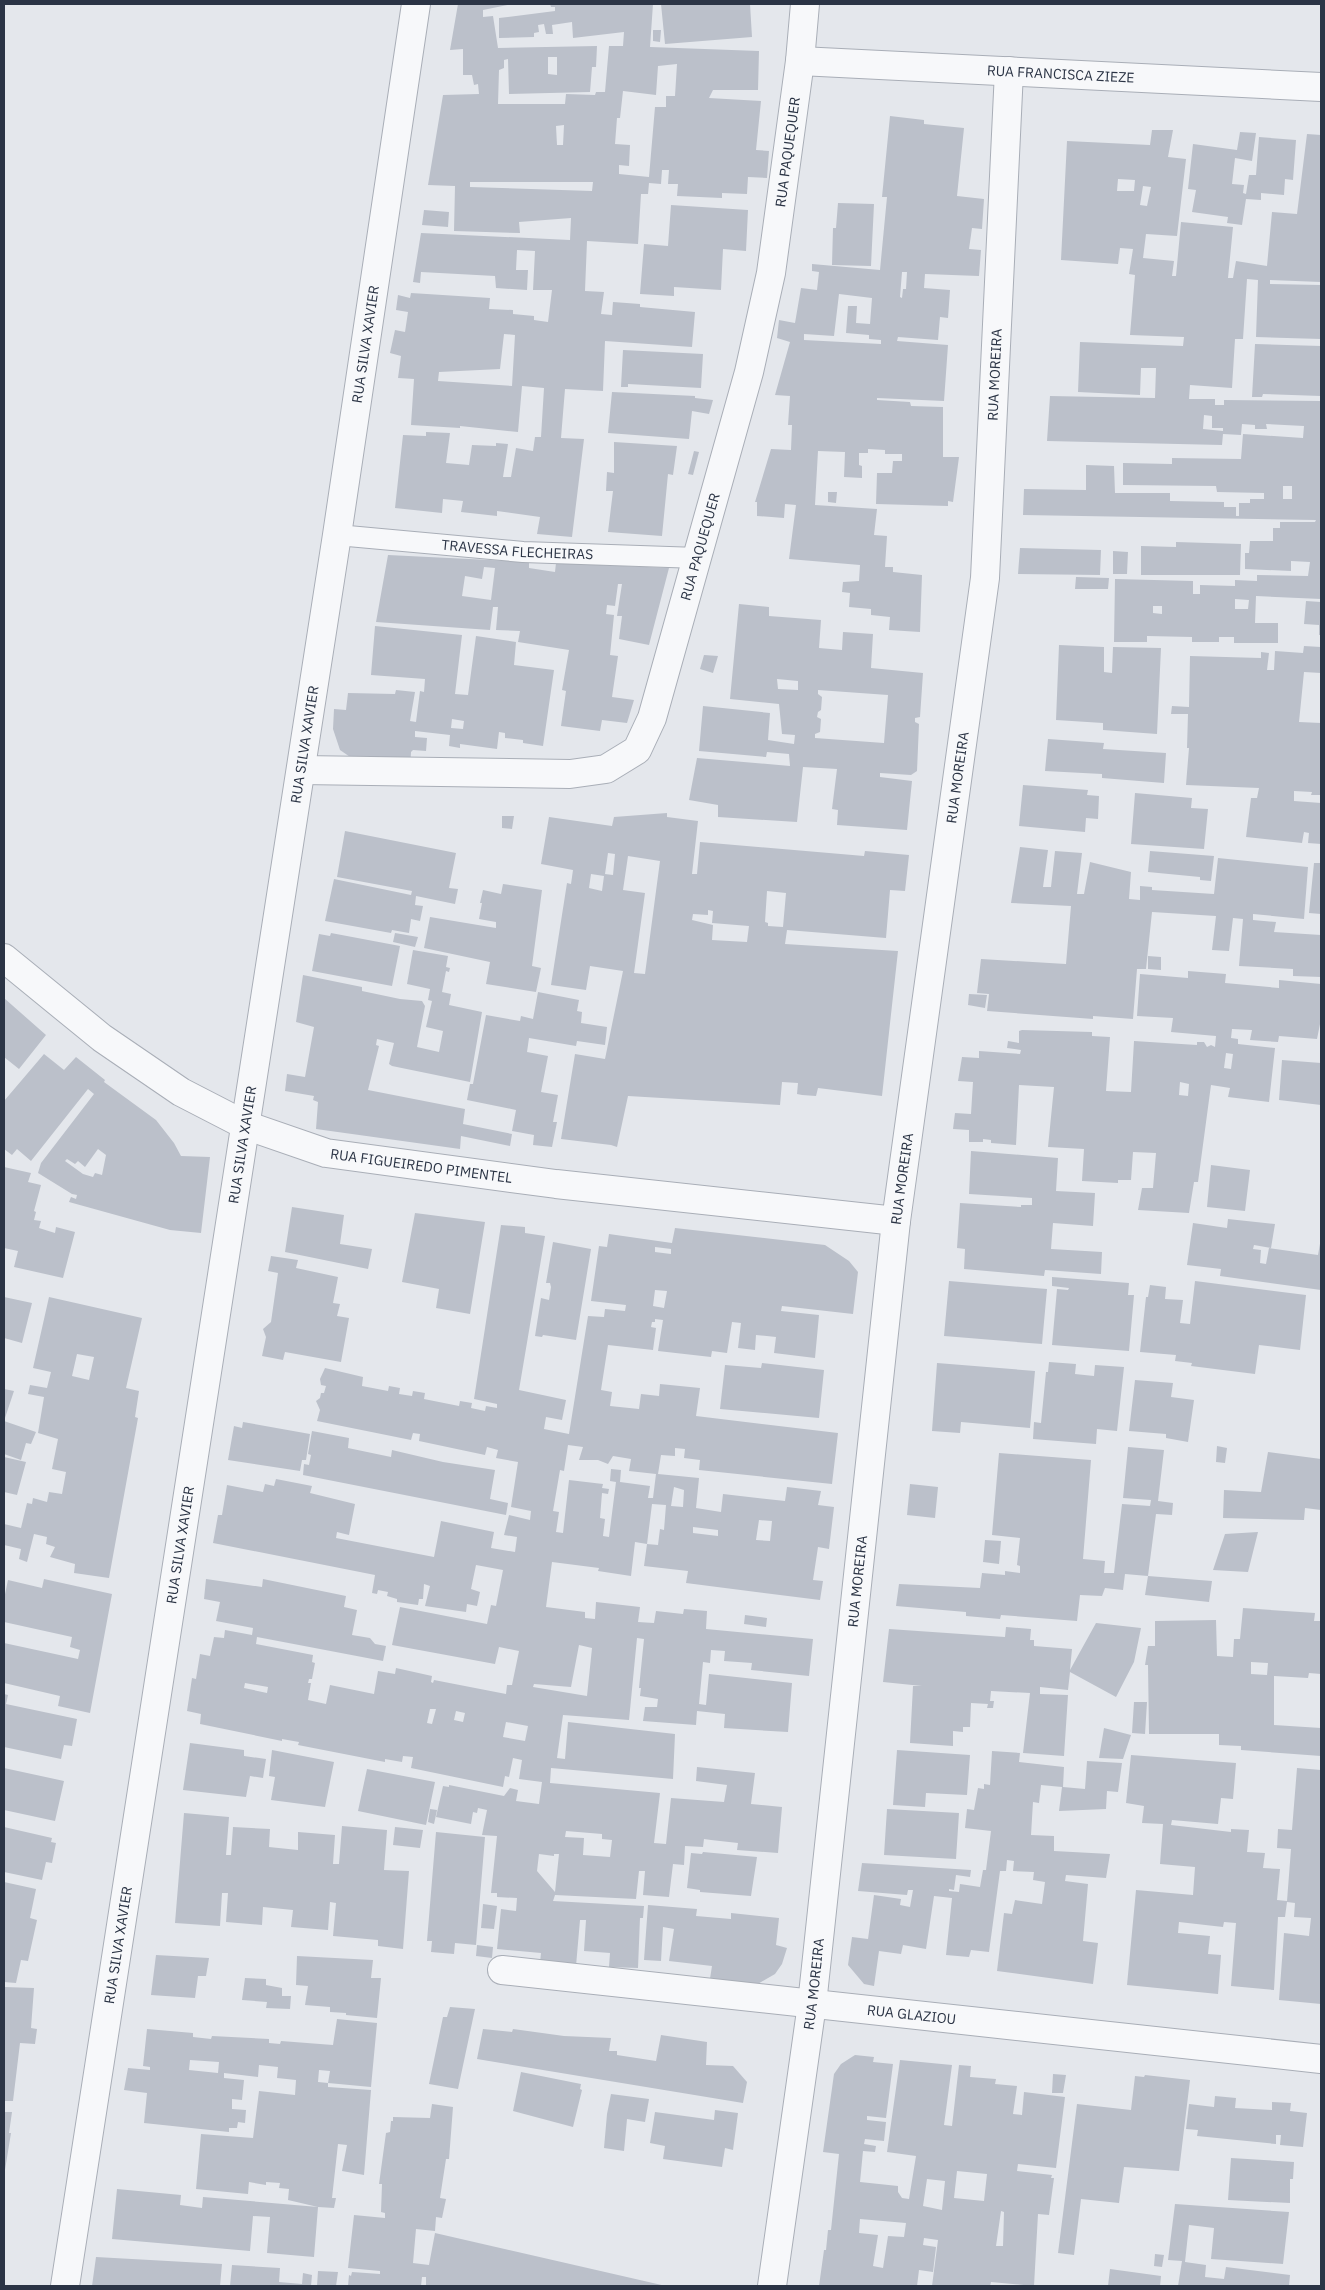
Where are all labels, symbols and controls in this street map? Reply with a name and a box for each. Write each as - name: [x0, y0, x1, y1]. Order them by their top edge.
- street label: RUA FRANCISCA ZIEZE: [986, 61, 1135, 87]
- street label: RUA PAQUEQUER: [771, 96, 804, 208]
- street label: RUA SILVA XAVIER: [348, 284, 383, 404]
- street label: RUA MOREIRA: [983, 328, 1006, 421]
- street label: RUA PAQUEQUER: [676, 491, 724, 603]
- street label: TRAVESSA FLECHEIRAS: [441, 536, 594, 563]
- street label: RUA SILVA XAVIER: [286, 684, 322, 805]
- street label: RUA MOREIRA: [942, 731, 973, 825]
- street label: RUA SILVA XAVIER: [224, 1085, 260, 1205]
- street label: RUA MOREIRA: [887, 1132, 917, 1226]
- street label: RUA FIGUEIREDO PIMENTEL: [329, 1145, 513, 1187]
- street label: RUA SILVA XAVIER: [162, 1485, 198, 1605]
- street label: RUA MOREIRA: [843, 1534, 871, 1628]
- street label: RUA SILVA XAVIER: [100, 1885, 136, 2005]
- street label: RUA MOREIRA: [799, 1937, 828, 2031]
- street label: RUA GLAZIOU: [866, 2001, 957, 2028]

